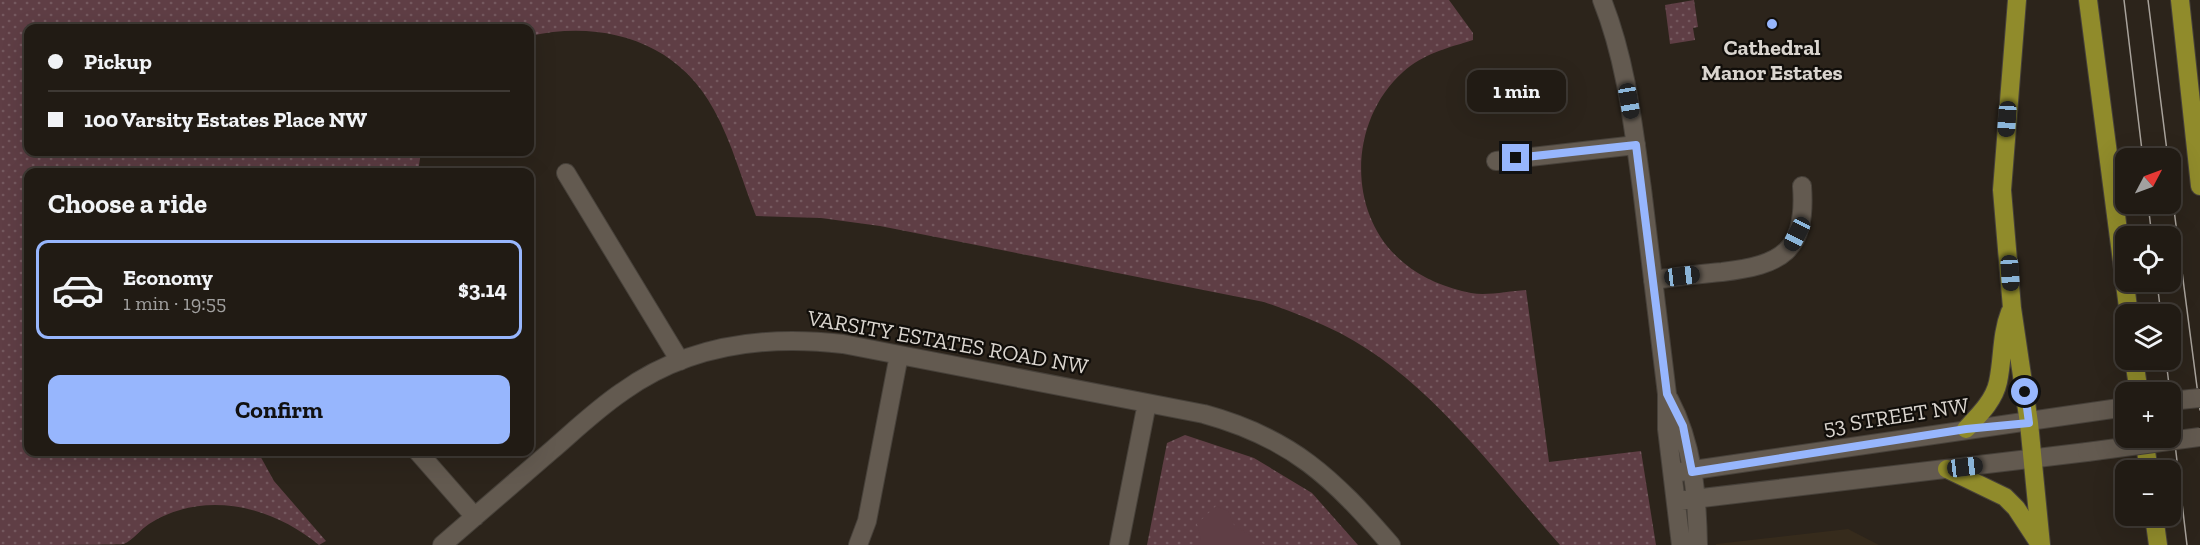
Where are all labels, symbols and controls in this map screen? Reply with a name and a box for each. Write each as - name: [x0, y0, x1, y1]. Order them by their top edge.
- marker: Cathedral Manor Estates: [1765, 17, 1779, 31]
- place label: Cathedral Manor Estates: [1701, 34, 1843, 86]
- text: Pickup: [84, 48, 152, 75]
- callout: 1 min: [1466, 71, 1565, 113]
- text: 1 min: [1493, 79, 1540, 103]
- car: [1617, 82, 1641, 120]
- car: [1997, 100, 2017, 138]
- text: 100 Varsity Estates Place NW: [84, 106, 367, 133]
- route end: [1502, 144, 1529, 171]
- north arrow: [2115, 148, 2181, 214]
- map controls: [2115, 148, 2181, 526]
- text: Choose a ride: [48, 188, 207, 220]
- car: [1781, 214, 1813, 254]
- button: locate: [2115, 226, 2181, 292]
- car: [2000, 254, 2020, 292]
- icon: car: [51, 263, 105, 317]
- text: Economy: [123, 264, 213, 291]
- car: [1663, 265, 1701, 287]
- text: $3.14: [458, 276, 507, 303]
- text: 1 min · 19:55: [123, 291, 226, 315]
- street label: VARSITY ESTATES ROAD NW: [805, 304, 1091, 380]
- button: layers: [2115, 304, 2181, 370]
- button: Confirm: [48, 375, 510, 444]
- route start: [2011, 378, 2038, 405]
- button: +: [2115, 382, 2181, 448]
- street label: 53 STREET NW: [1821, 391, 1971, 441]
- car: [1946, 456, 1984, 478]
- button: −: [2115, 460, 2181, 526]

